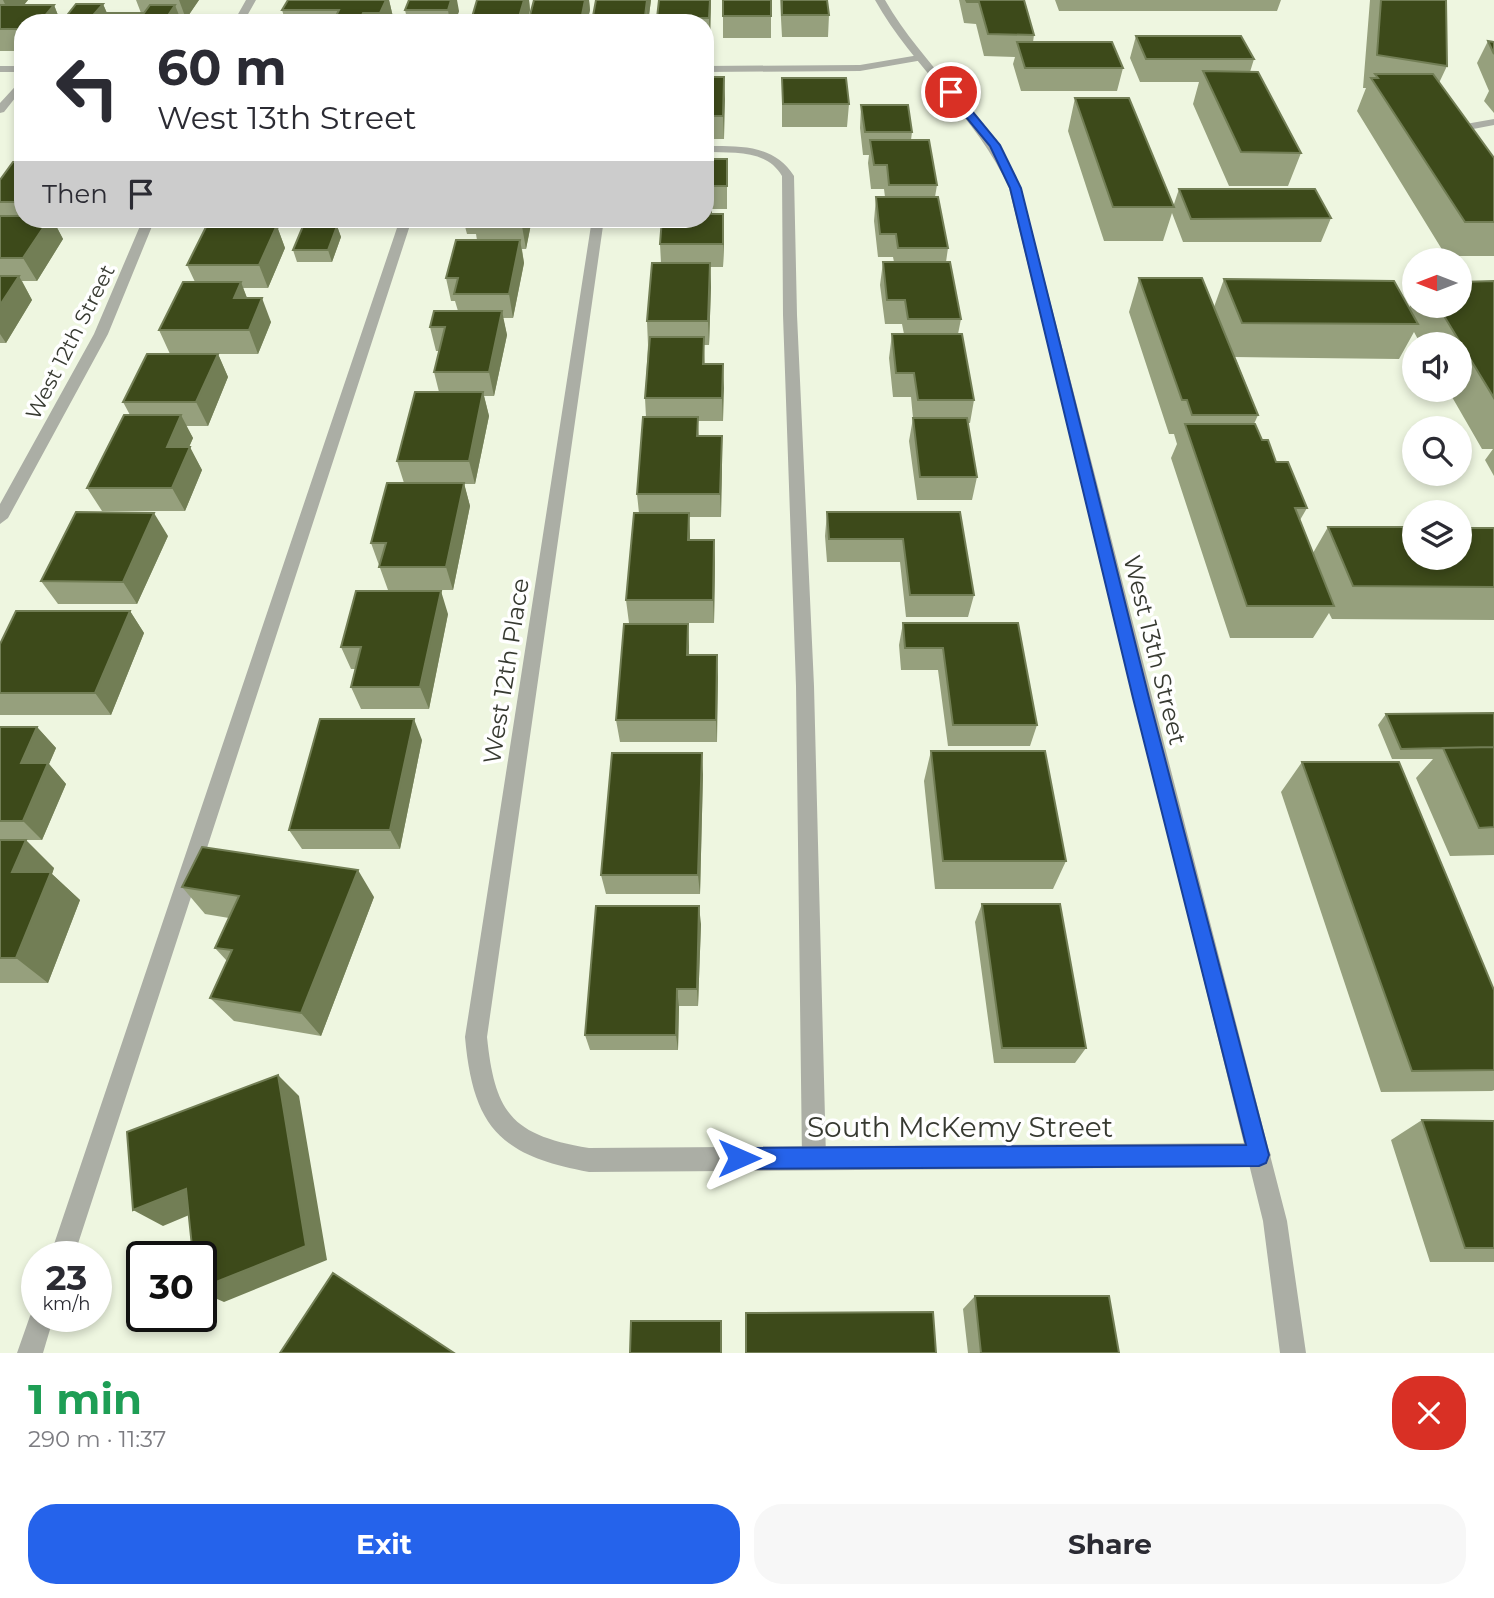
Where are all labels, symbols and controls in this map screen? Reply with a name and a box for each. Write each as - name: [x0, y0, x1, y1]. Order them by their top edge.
- text: 60 m: [157, 38, 287, 97]
- icon: left: [42, 42, 133, 133]
- pin: [921, 62, 981, 122]
- icon: arrive: [932, 73, 970, 111]
- text: West 13th Street: [157, 98, 416, 137]
- icon: arrive: [122, 175, 160, 213]
- text: Then: [42, 178, 108, 210]
- north arrow: [1402, 248, 1472, 318]
- map controls: [1402, 248, 1472, 570]
- street label: West 12th Street: [20, 260, 120, 424]
- button: sound: [1402, 332, 1472, 402]
- button: search: [1402, 416, 1472, 486]
- button: layers: [1402, 500, 1472, 570]
- street label: West 13th Street: [1117, 552, 1193, 748]
- street label: West 12th Place: [477, 576, 535, 766]
- street label: South McKemy Street: [807, 1110, 1113, 1144]
- position arrow: [702, 1121, 776, 1195]
- speed limit sign: 30: [126, 1241, 217, 1332]
- text: 23: [46, 1256, 87, 1299]
- text: km/h: [42, 1293, 91, 1315]
- text: 1 min: [28, 1373, 142, 1425]
- button: close: [1392, 1376, 1466, 1450]
- text: 290 m · 11:37: [28, 1425, 166, 1453]
- button: Exit: [28, 1504, 740, 1584]
- button: Share: [754, 1504, 1466, 1584]

